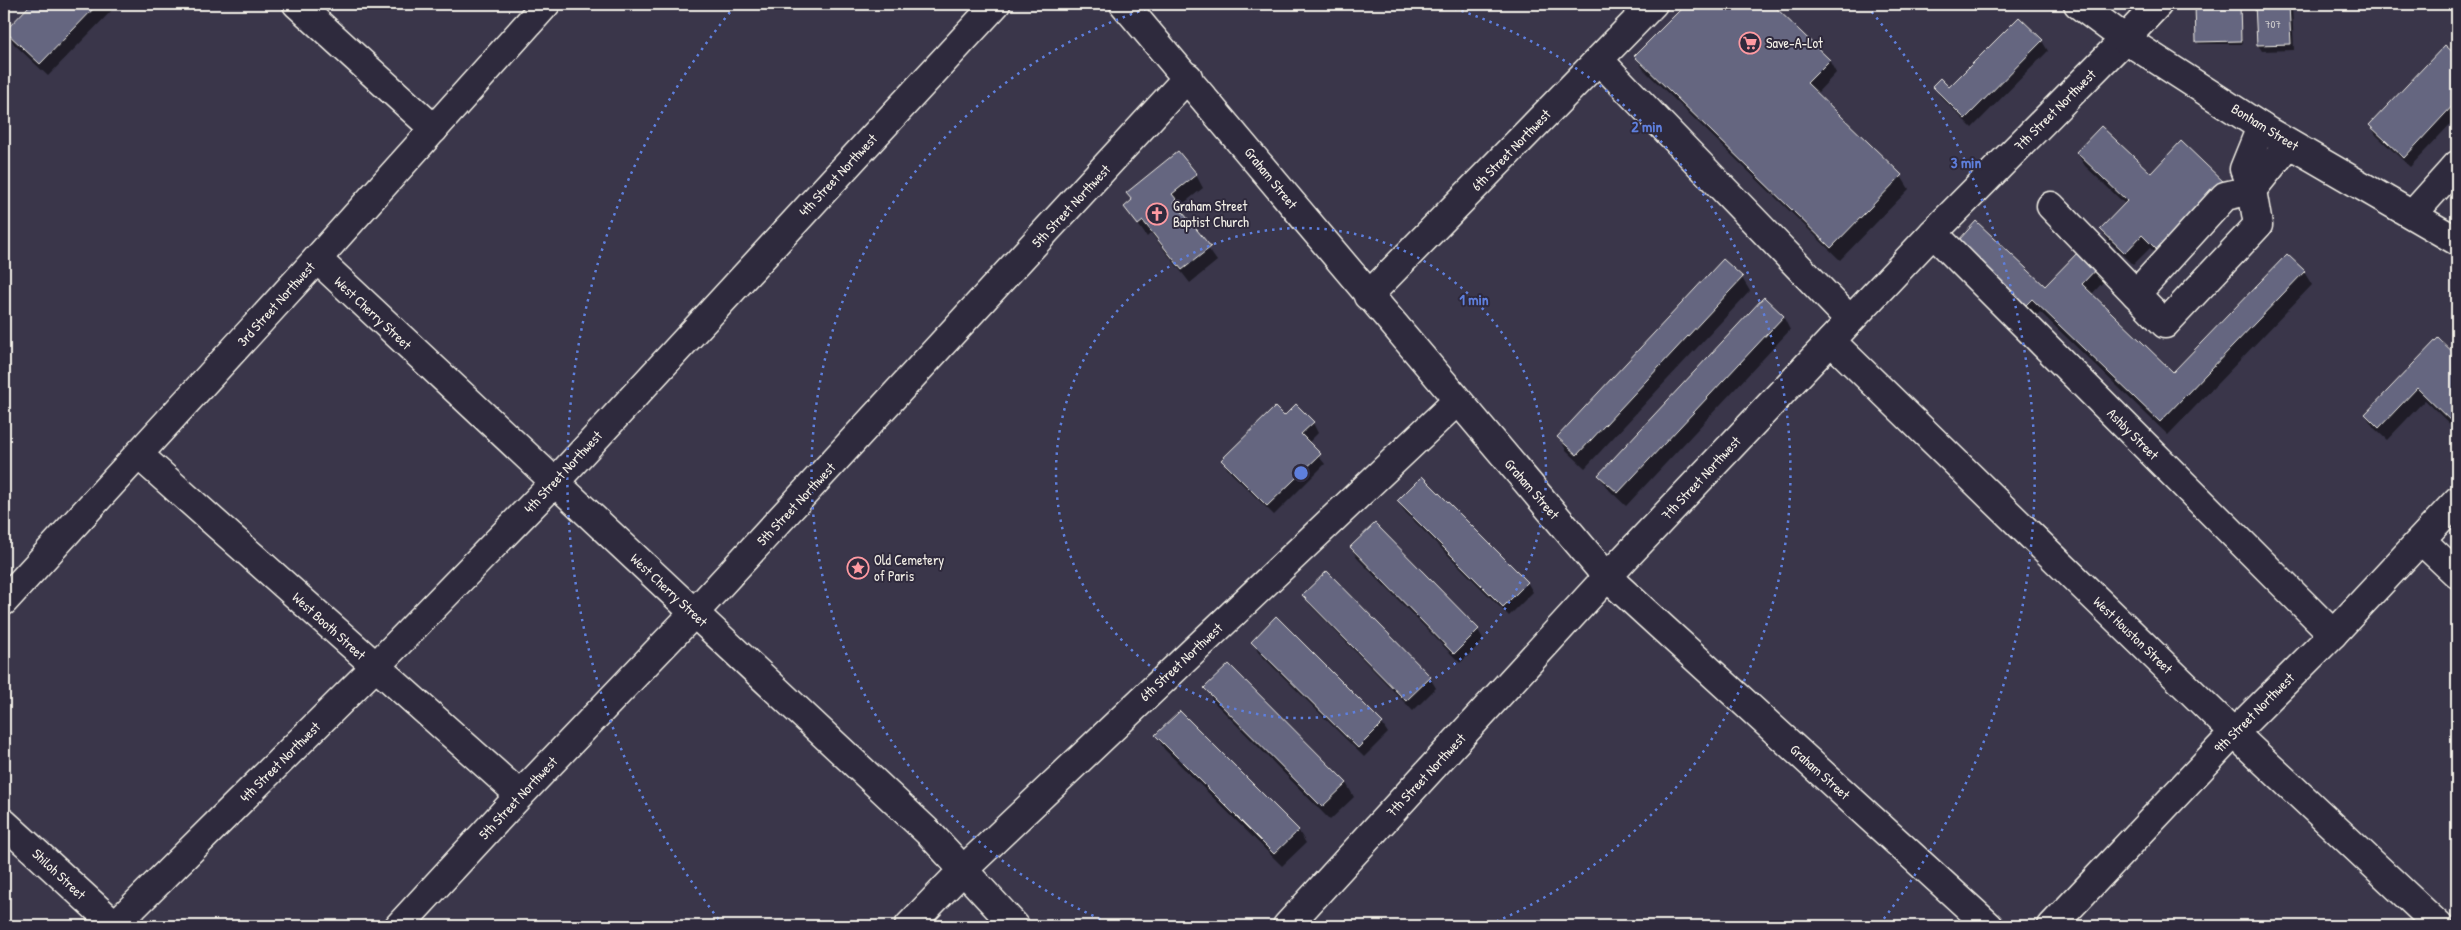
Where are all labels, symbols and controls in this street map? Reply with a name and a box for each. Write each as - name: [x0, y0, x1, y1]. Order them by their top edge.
- house number: 707: [2265, 17, 2281, 31]
- supermarket icon: Save-A-Lot: [1738, 31, 1762, 55]
- place label: Save-A-Lot: [1766, 33, 1823, 52]
- street label: 7th Street Northwest: [2010, 65, 2100, 155]
- street label: Bonham Street: [2228, 98, 2303, 155]
- street label: 6th Street Northwest: [1467, 105, 1555, 195]
- text: 2 min: [1632, 116, 1663, 137]
- street label: 4th Street Northwest: [794, 129, 881, 220]
- street label: Graham Street: [1241, 143, 1302, 213]
- text: 3 min: [1951, 152, 1981, 173]
- street label: 5th Street Northwest: [1027, 160, 1114, 251]
- place label: Graham Street Baptist Church: [1173, 196, 1249, 232]
- church icon: Graham Street Baptist Church: [1145, 202, 1169, 226]
- street label: 3rd Street Northwest: [233, 257, 319, 350]
- street label: West Cherry Street: [330, 272, 416, 354]
- text: 1 min: [1459, 289, 1489, 310]
- street label: Ashby Street: [2103, 404, 2163, 464]
- street label: 4th Street Northwest: [519, 426, 606, 517]
- street label: 7th Street Northwest: [1657, 432, 1745, 524]
- street label: Graham Street: [1501, 454, 1564, 523]
- street label: 5th Street Northwest: [752, 458, 839, 549]
- centre of rings: [1292, 464, 1310, 482]
- street label: West Cherry Street: [626, 549, 712, 631]
- place label: Old Cemetery of Paris: [874, 550, 944, 585]
- place icon: Old Cemetery of Paris: [846, 556, 870, 580]
- street label: West Booth Street: [289, 588, 370, 664]
- street label: West Houston Street: [2090, 592, 2177, 678]
- street label: 6th Street Northwest: [1135, 618, 1226, 705]
- street label: 9th Street Northwest: [2209, 668, 2298, 757]
- street label: 4th Street Northwest: [235, 717, 324, 806]
- street label: 7th Street Northwest: [1382, 729, 1470, 821]
- street label: Graham Street: [1786, 740, 1854, 804]
- street label: 5th Street Northwest: [474, 752, 561, 843]
- street label: Shiloh Street: [29, 844, 90, 903]

